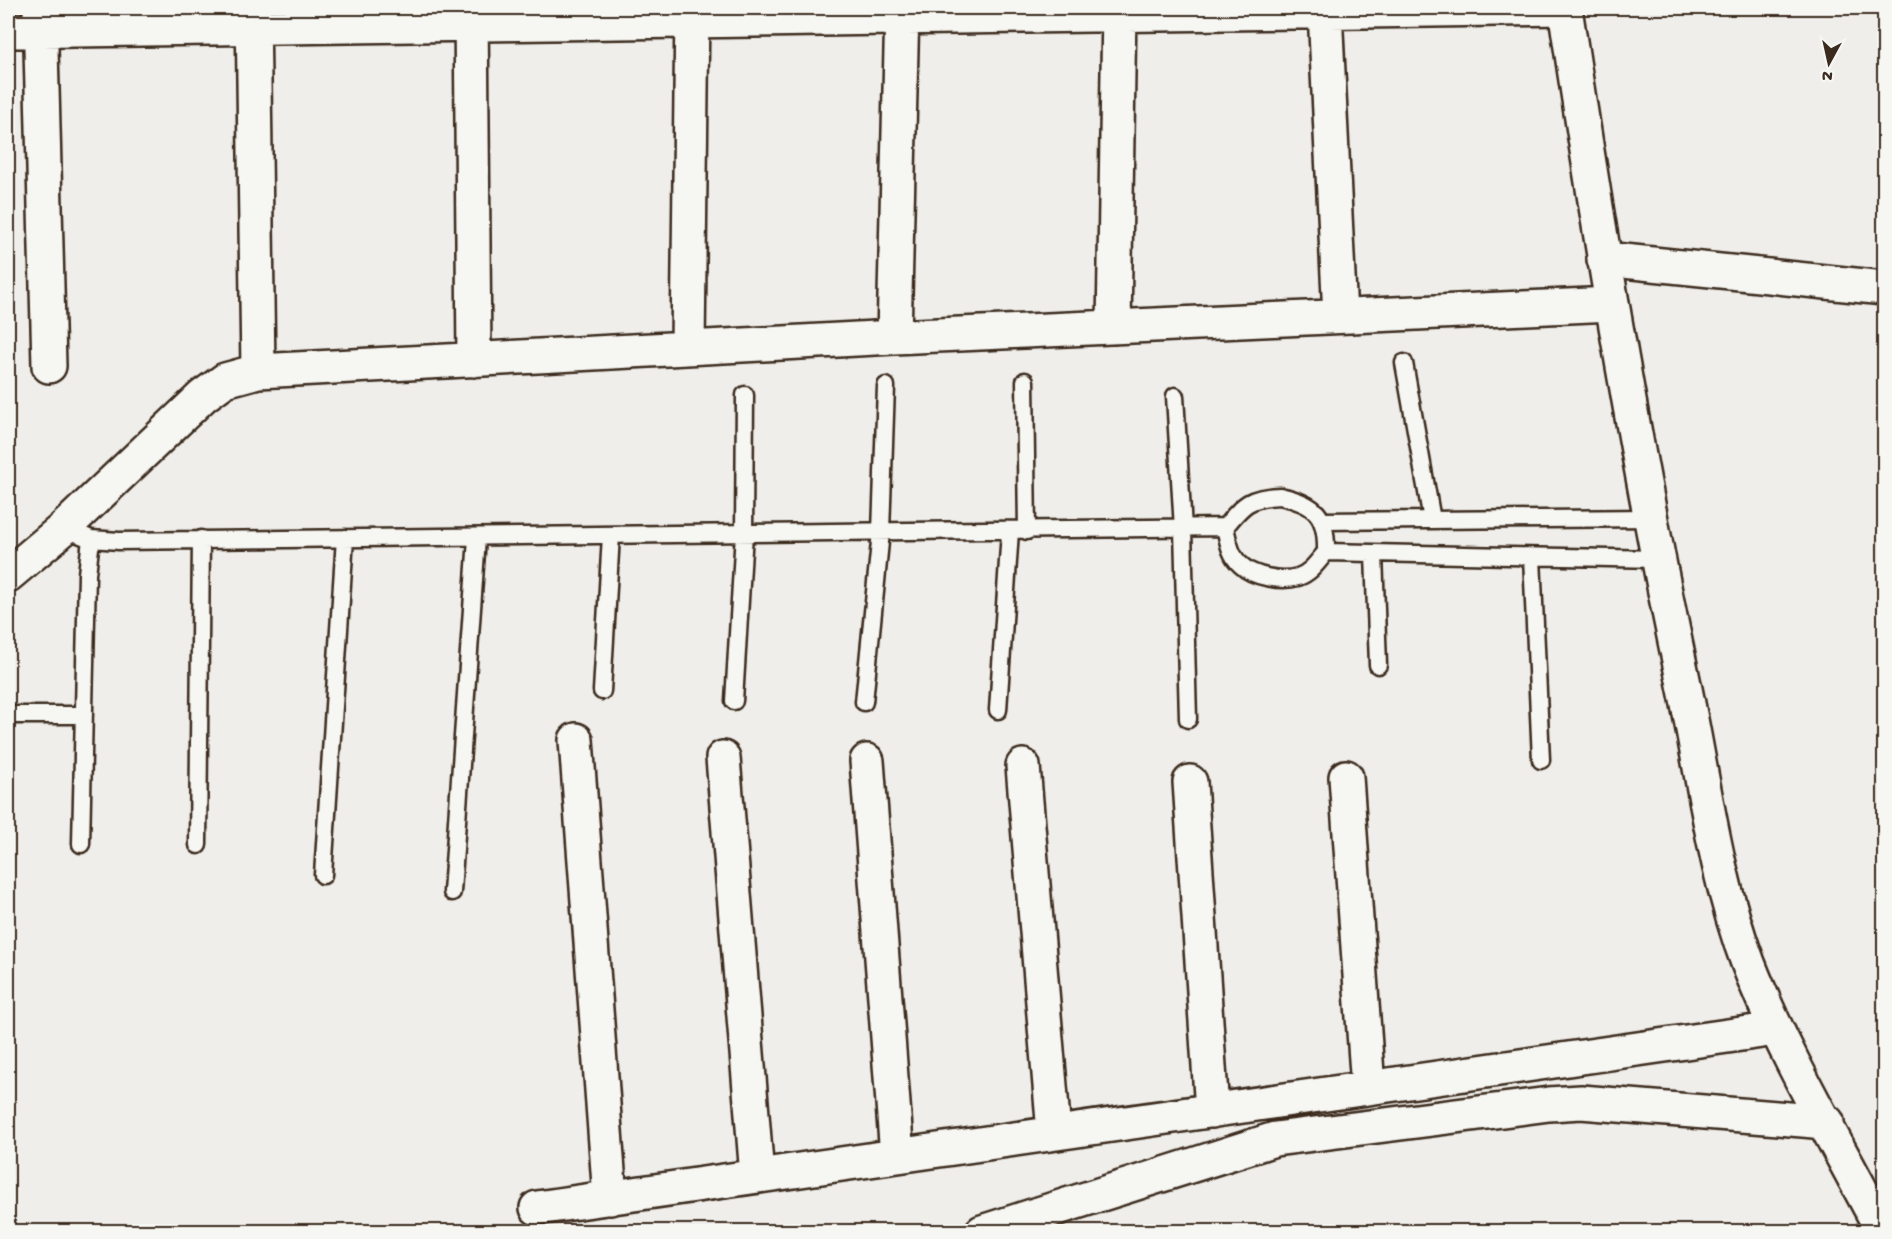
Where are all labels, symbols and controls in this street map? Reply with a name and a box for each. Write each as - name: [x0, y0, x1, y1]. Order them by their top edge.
- north arrow: [1799, 33, 1859, 93]
- text: N: [1820, 64, 1834, 85]

